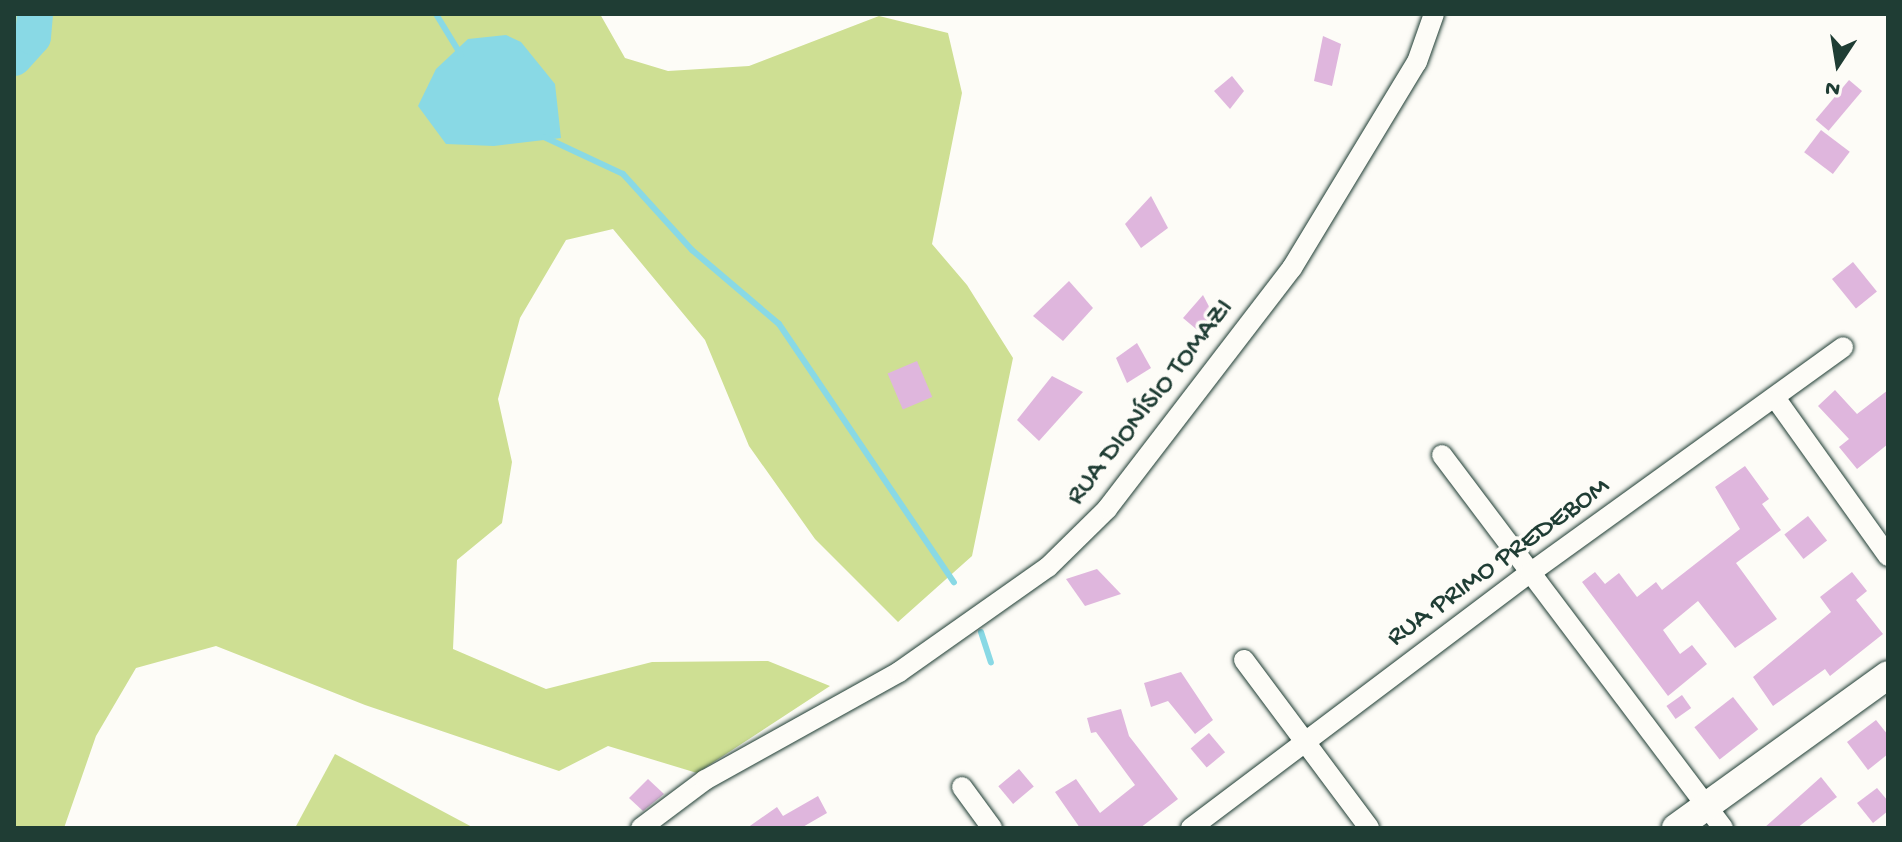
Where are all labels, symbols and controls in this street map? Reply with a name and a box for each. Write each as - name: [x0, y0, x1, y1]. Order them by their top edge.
- north arrow: [1798, 24, 1878, 104]
- text: N: [1823, 73, 1843, 102]
- street label: RUA DIONÍSIO TOMAZI: [1060, 293, 1242, 513]
- street label: RUA PRIMO PREDEBOM: [1381, 471, 1617, 655]

